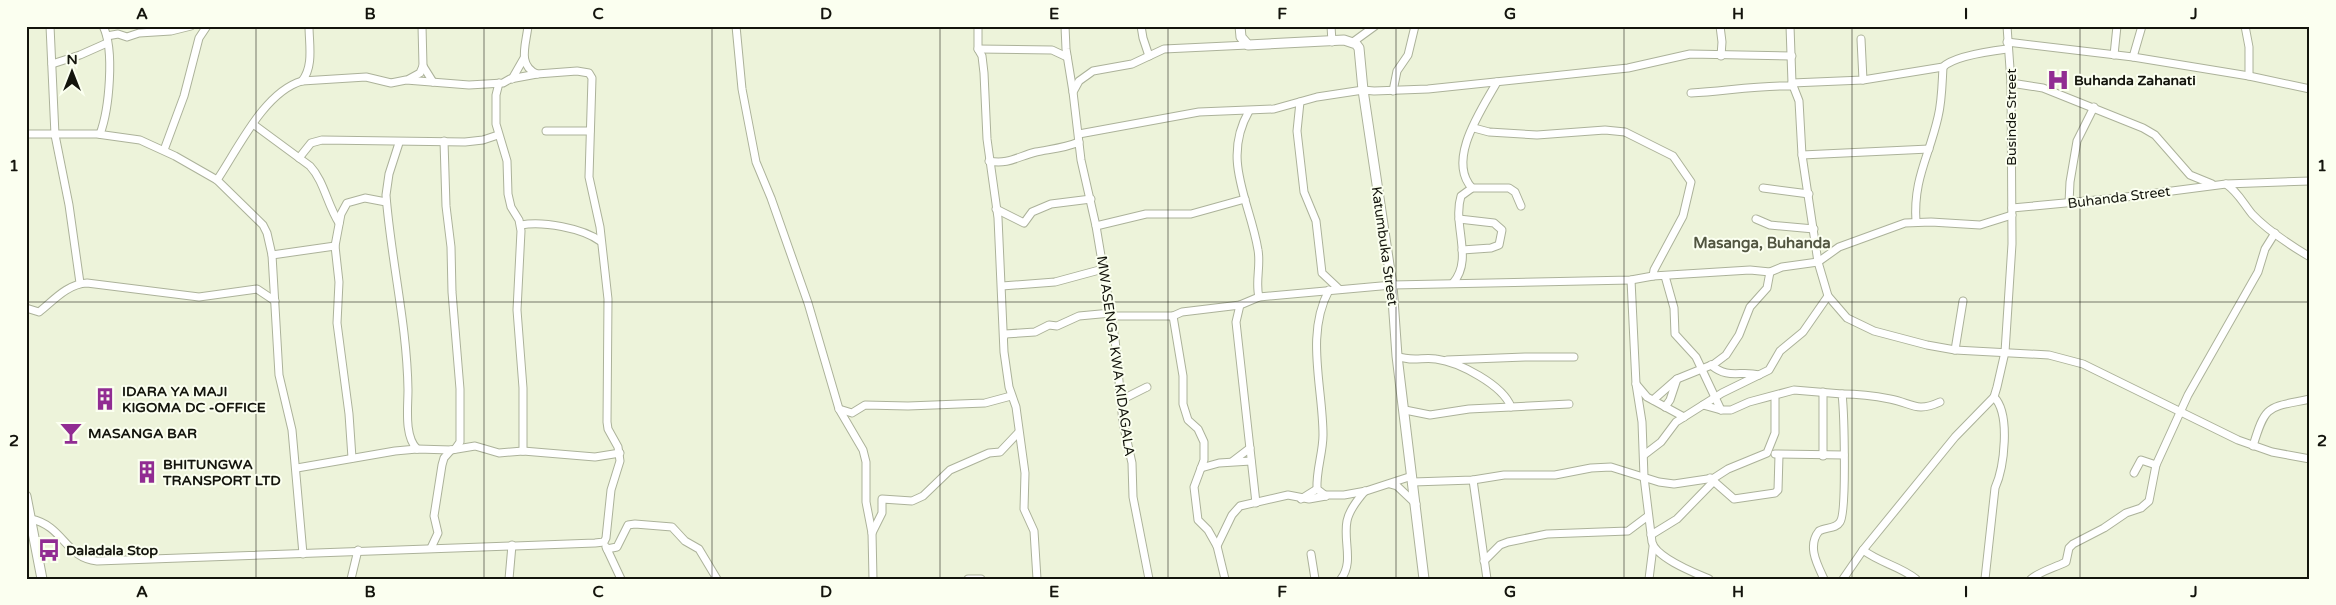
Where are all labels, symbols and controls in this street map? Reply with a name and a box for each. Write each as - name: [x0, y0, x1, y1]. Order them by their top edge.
- text: A: [136, 4, 148, 24]
- text: B: [364, 4, 376, 24]
- text: C: [592, 4, 604, 24]
- text: D: [820, 4, 832, 24]
- text: E: [1049, 4, 1059, 24]
- text: F: [1277, 4, 1287, 24]
- text: G: [1504, 4, 1516, 24]
- text: H: [1732, 4, 1744, 24]
- text: I: [1964, 4, 1968, 24]
- text: J: [2189, 4, 2198, 24]
- north arrow: [48, 48, 98, 98]
- text: N: [66, 51, 78, 68]
- hospital icon: Buhanda Zahanati: [2045, 67, 2071, 93]
- street label: Businde Street: [2003, 68, 2020, 166]
- place label: Buhanda Zahanati: [2074, 72, 2196, 89]
- text: 1: [9, 156, 19, 176]
- text: 1: [2317, 156, 2327, 176]
- street label: Buhanda Street: [2067, 183, 2172, 212]
- street label: Katumbuka Street: [1368, 185, 1401, 307]
- district label: Masanga, Buhanda: [1693, 234, 1831, 253]
- street label: MWASENGA KWA KIDAGALA: [1093, 255, 1138, 457]
- place label: IDARA YA MAJI KIGOMA DC -OFFICE: [122, 383, 266, 416]
- building icon: IDARA YA MAJI KIGOMA DC -OFFICE: [92, 386, 118, 412]
- bar icon: MASANGA BAR: [58, 420, 84, 446]
- place label: MASANGA BAR: [88, 425, 197, 442]
- text: 2: [9, 431, 19, 451]
- text: 2: [2317, 431, 2327, 451]
- place label: BHITUNGWA TRANSPORT LTD: [162, 456, 281, 489]
- building icon: BHITUNGWA TRANSPORT LTD: [134, 459, 160, 485]
- bus stop icon: Daladala Stop: [36, 537, 62, 563]
- place label: Daladala Stop: [66, 542, 158, 559]
- text: A: [136, 582, 148, 602]
- text: B: [364, 582, 376, 602]
- text: C: [592, 582, 604, 602]
- text: D: [820, 582, 832, 602]
- text: E: [1049, 582, 1059, 602]
- text: F: [1277, 582, 1287, 602]
- text: G: [1504, 582, 1516, 602]
- text: H: [1732, 582, 1744, 602]
- text: I: [1964, 582, 1968, 602]
- text: J: [2189, 582, 2198, 602]

